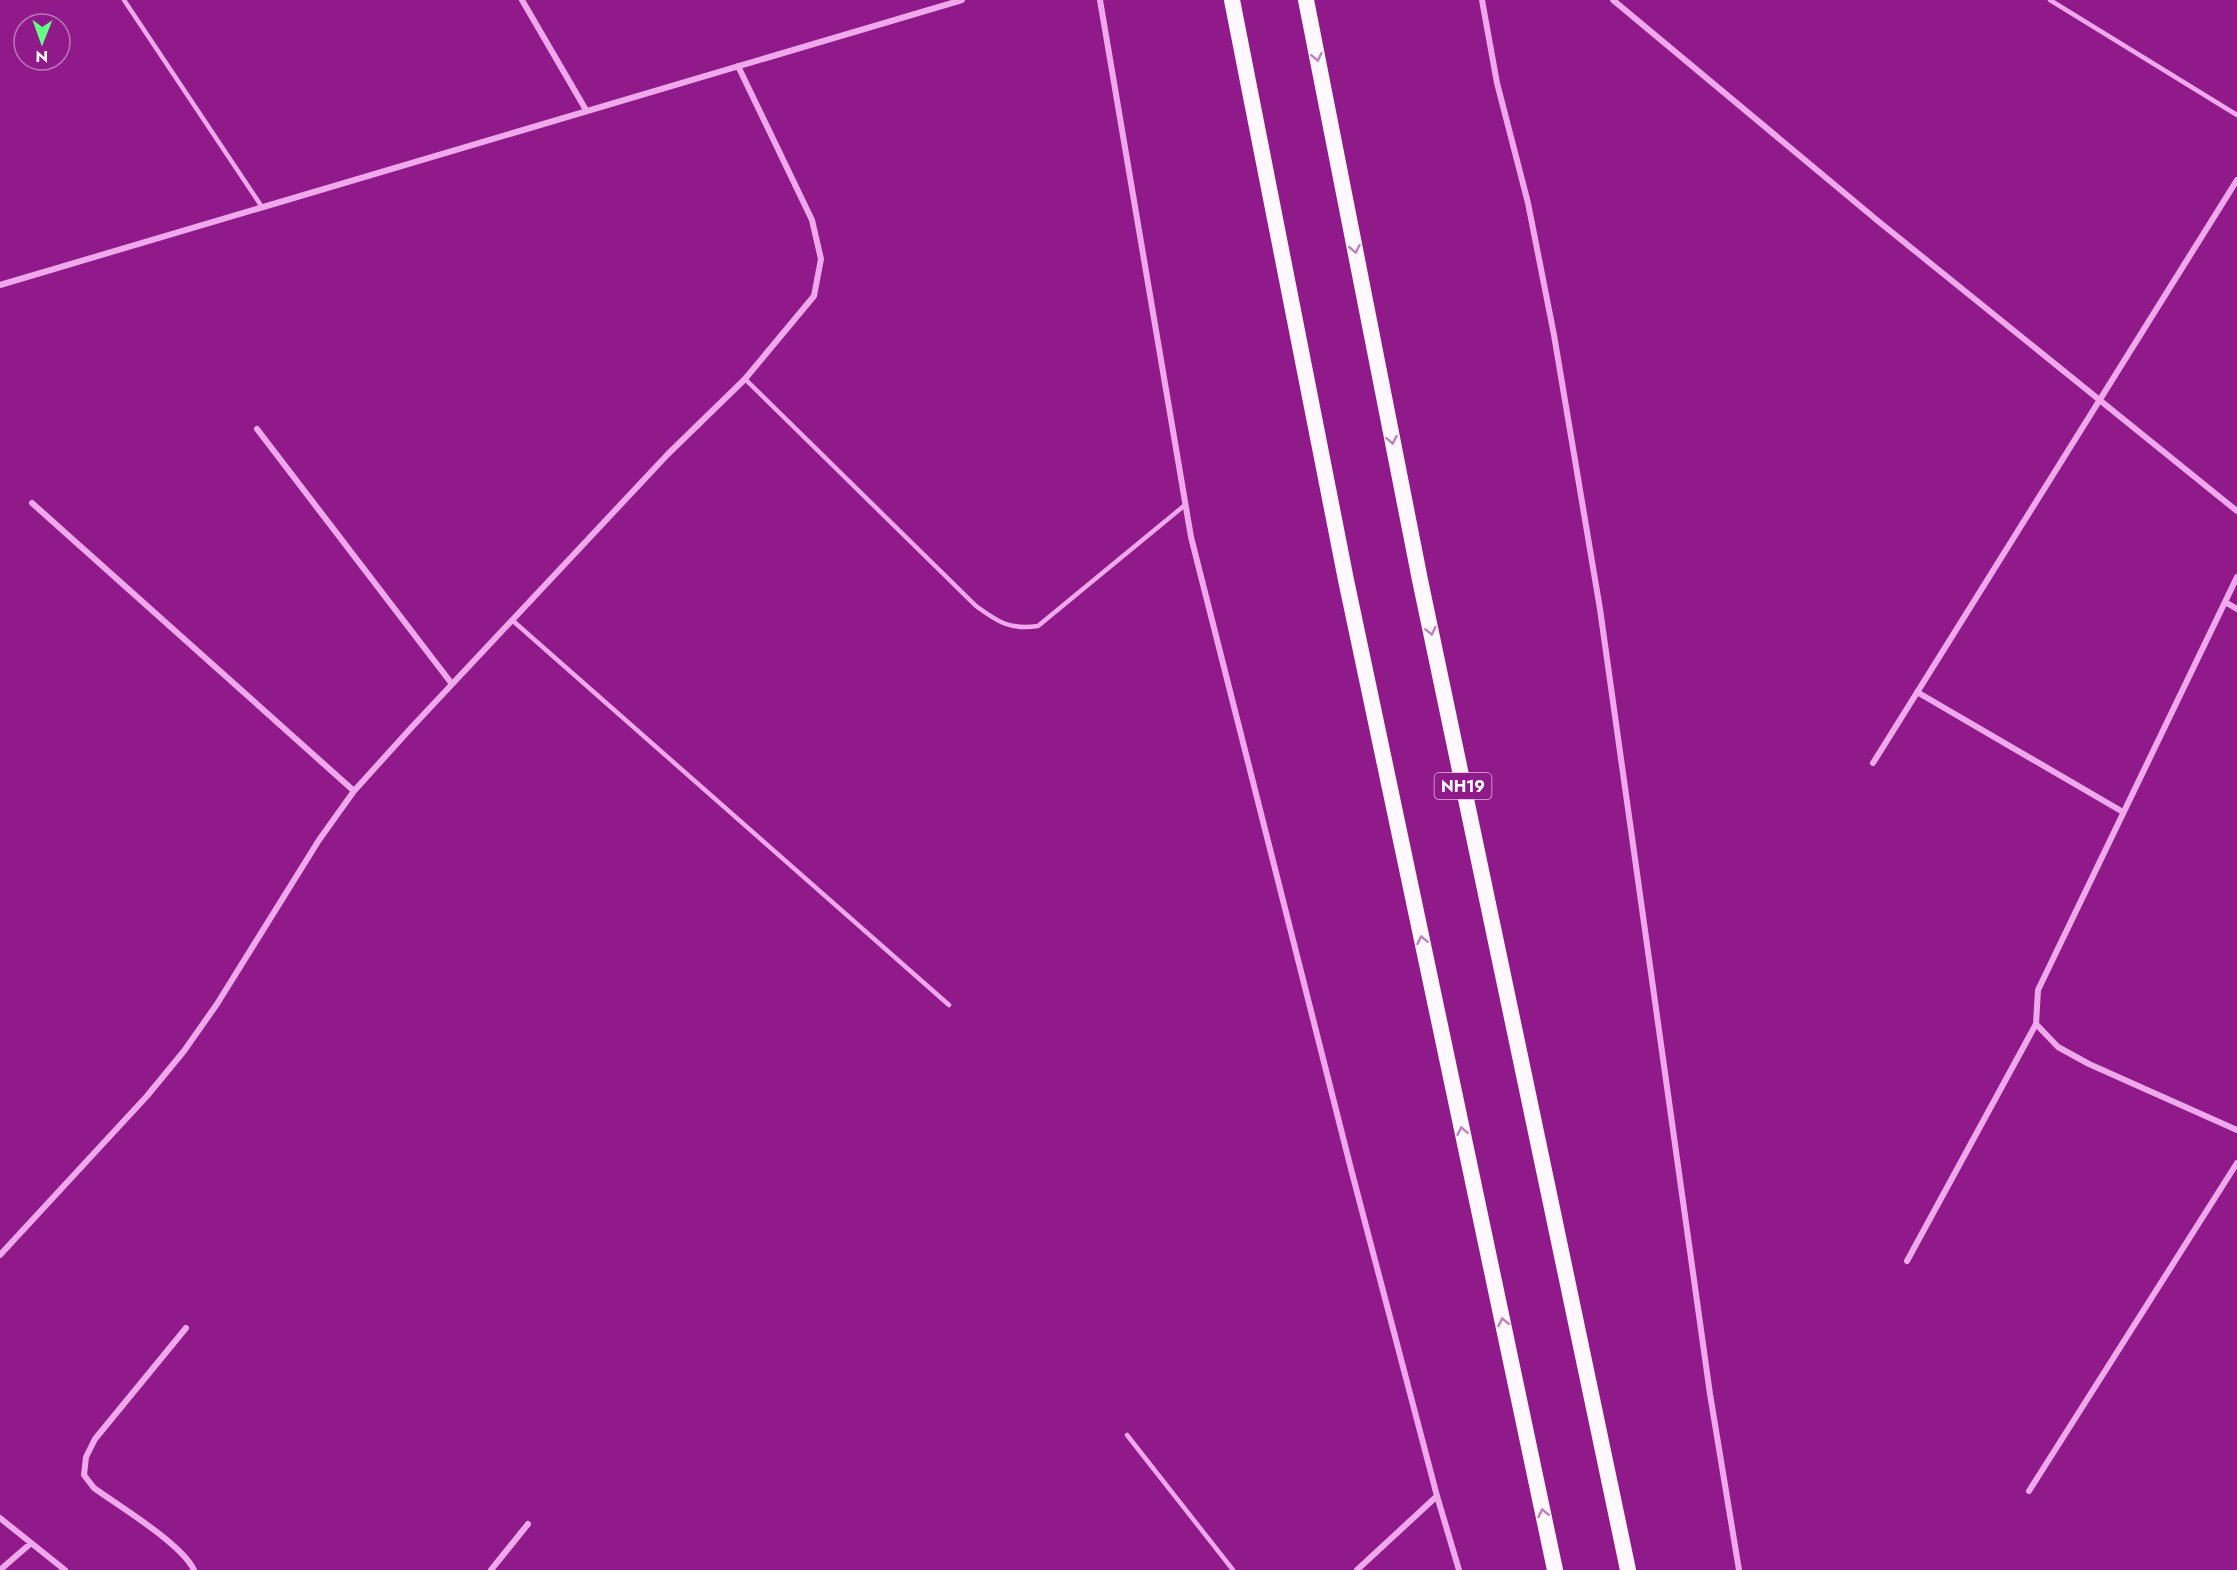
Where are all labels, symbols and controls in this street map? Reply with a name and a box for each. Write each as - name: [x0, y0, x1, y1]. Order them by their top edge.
- north arrow: [12, 12, 72, 72]
- text: N: [35, 45, 48, 68]
- one-way arrow: [1310, 52, 1323, 62]
- one-way arrow: [1348, 243, 1361, 253]
- one-way arrow: [1385, 435, 1398, 445]
- one-way arrow: [1424, 626, 1437, 636]
- road number: NH19: [1434, 773, 1492, 799]
- one-way arrow: [1416, 936, 1429, 946]
- one-way arrow: [1457, 1126, 1470, 1136]
- one-way arrow: [1497, 1317, 1510, 1327]
- one-way arrow: [1537, 1508, 1550, 1518]

